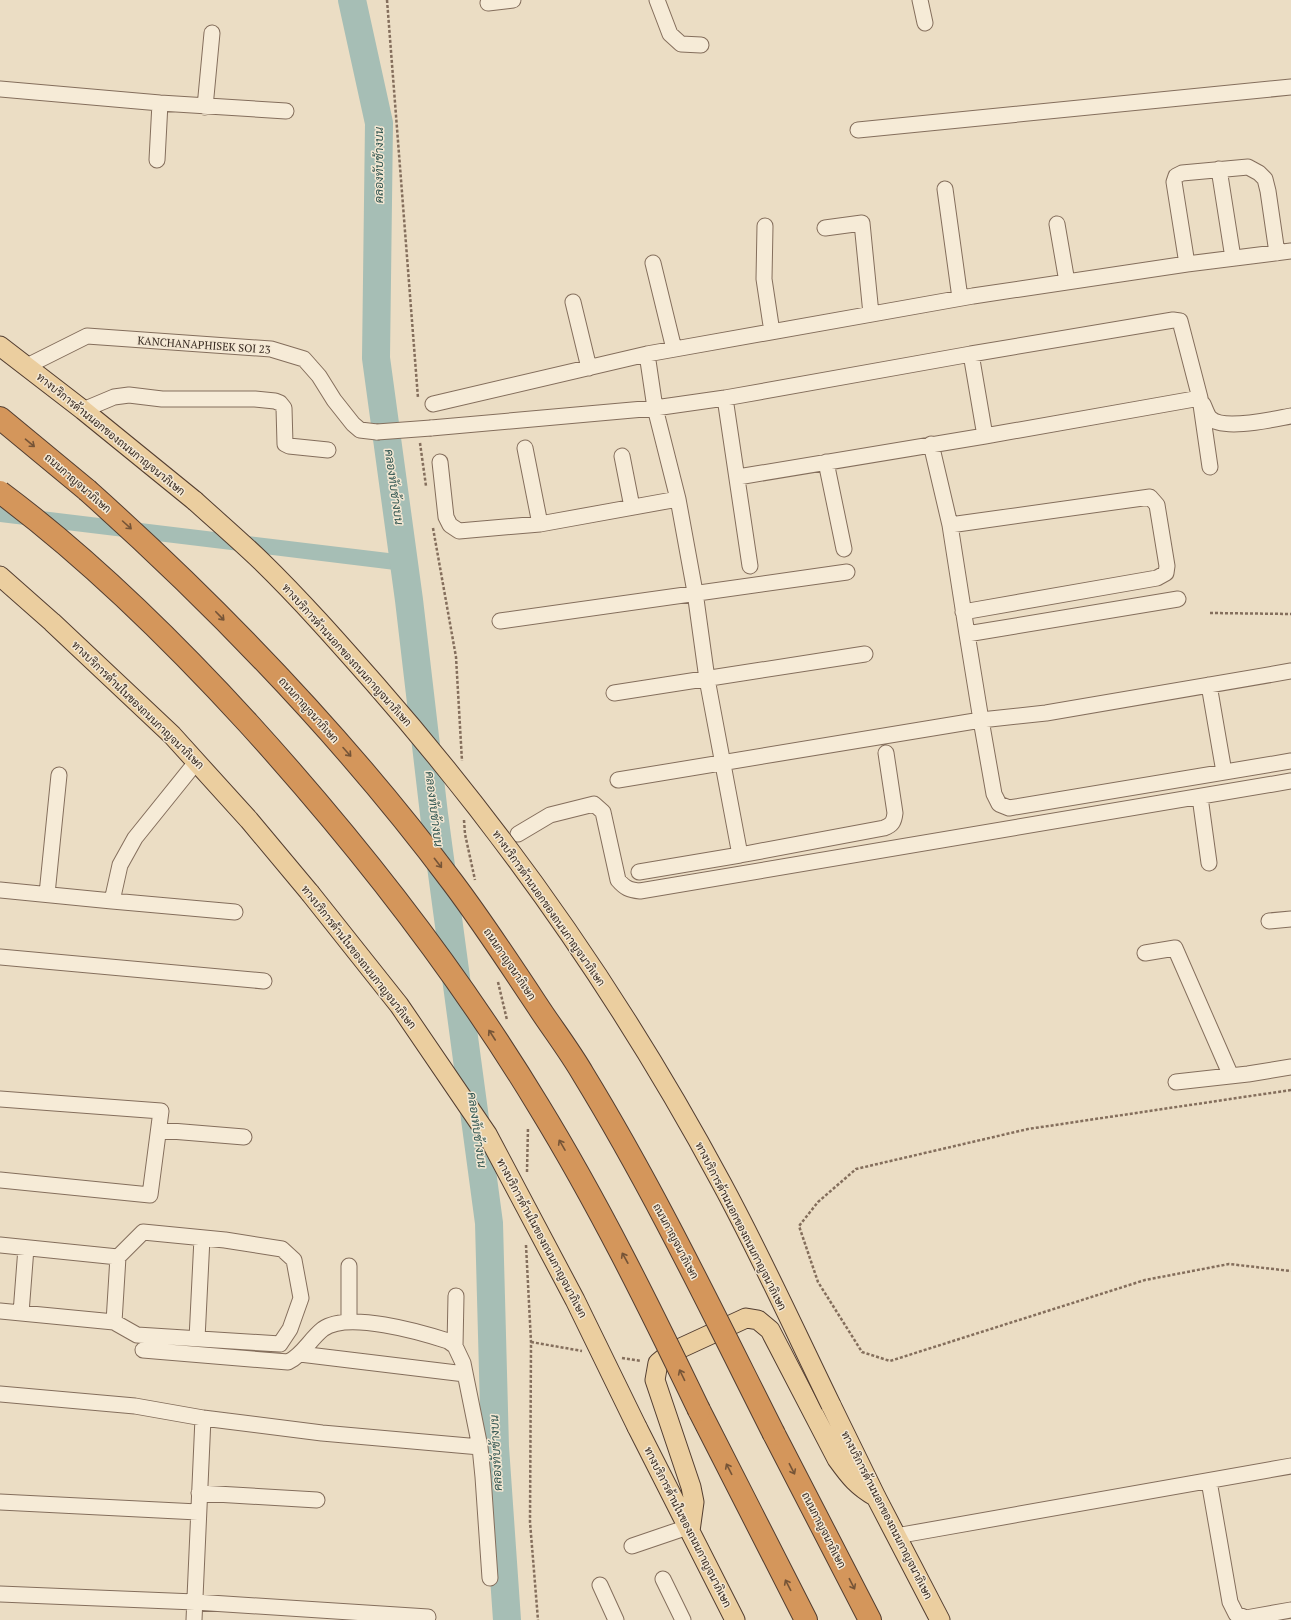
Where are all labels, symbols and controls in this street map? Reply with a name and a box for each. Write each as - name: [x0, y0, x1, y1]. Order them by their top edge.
- water label: คลองทับช้างบน: [371, 127, 386, 203]
- street label: KANCHANAPHISEK SOI 23: [137, 333, 271, 357]
- street label: ทางบริการด้านนอกของถนนกาญจนาภิเษก: [34, 370, 188, 498]
- one-way arrow: [25, 438, 36, 447]
- water label: คลองทับช้างบน: [382, 448, 407, 526]
- street label: ถนนกาญจนาภิเษก: [42, 451, 114, 515]
- one-way arrow: [121, 521, 132, 530]
- street label: ทางบริการด้านนอกของถนนกาญจนาภิเษก: [279, 581, 415, 729]
- one-way arrow: [215, 611, 225, 621]
- street label: ทางบริการด้านในของถนนกาญจนาภิเษก: [69, 637, 208, 772]
- street label: ถนนกาญจนาภิเษก: [276, 675, 342, 745]
- one-way arrow: [342, 747, 351, 757]
- water label: คลองทับช้างบน: [422, 770, 447, 848]
- street label: ทางบริการด้านนอกของถนนกาญจนาภิเษก: [490, 828, 608, 988]
- one-way arrow: [433, 858, 442, 869]
- street label: ทางบริการด้านในของถนนกาญจนาภิเษก: [299, 882, 420, 1032]
- street label: ถนนกาญจนาภิเษก: [481, 926, 539, 1002]
- one-way arrow: [488, 1030, 496, 1041]
- water label: คลองทับช้างบน: [465, 1091, 490, 1169]
- one-way arrow: [557, 1139, 565, 1151]
- street label: ทางบริการด้านนอกของถนนกาญจนาภิเษก: [692, 1139, 790, 1313]
- street label: ทางบริการด้านในของถนนกาญจนาภิเษก: [494, 1155, 591, 1320]
- street label: ถนนกาญจนาภิเษก: [650, 1201, 702, 1281]
- one-way arrow: [621, 1252, 628, 1264]
- one-way arrow: [678, 1369, 685, 1381]
- water label: คลองทับช้างบน: [486, 1414, 505, 1491]
- street label: ทางบริการด้านนอกของถนนกาญจนาภิเษก: [838, 1428, 936, 1602]
- street label: ทางบริการด้านในของถนนกาญจนาภิเษก: [641, 1444, 736, 1610]
- one-way arrow: [725, 1463, 733, 1475]
- one-way arrow: [789, 1463, 796, 1475]
- street label: ถนนกาญจนาภิเษก: [799, 1490, 849, 1570]
- one-way arrow: [848, 1578, 856, 1590]
- one-way arrow: [784, 1579, 791, 1591]

